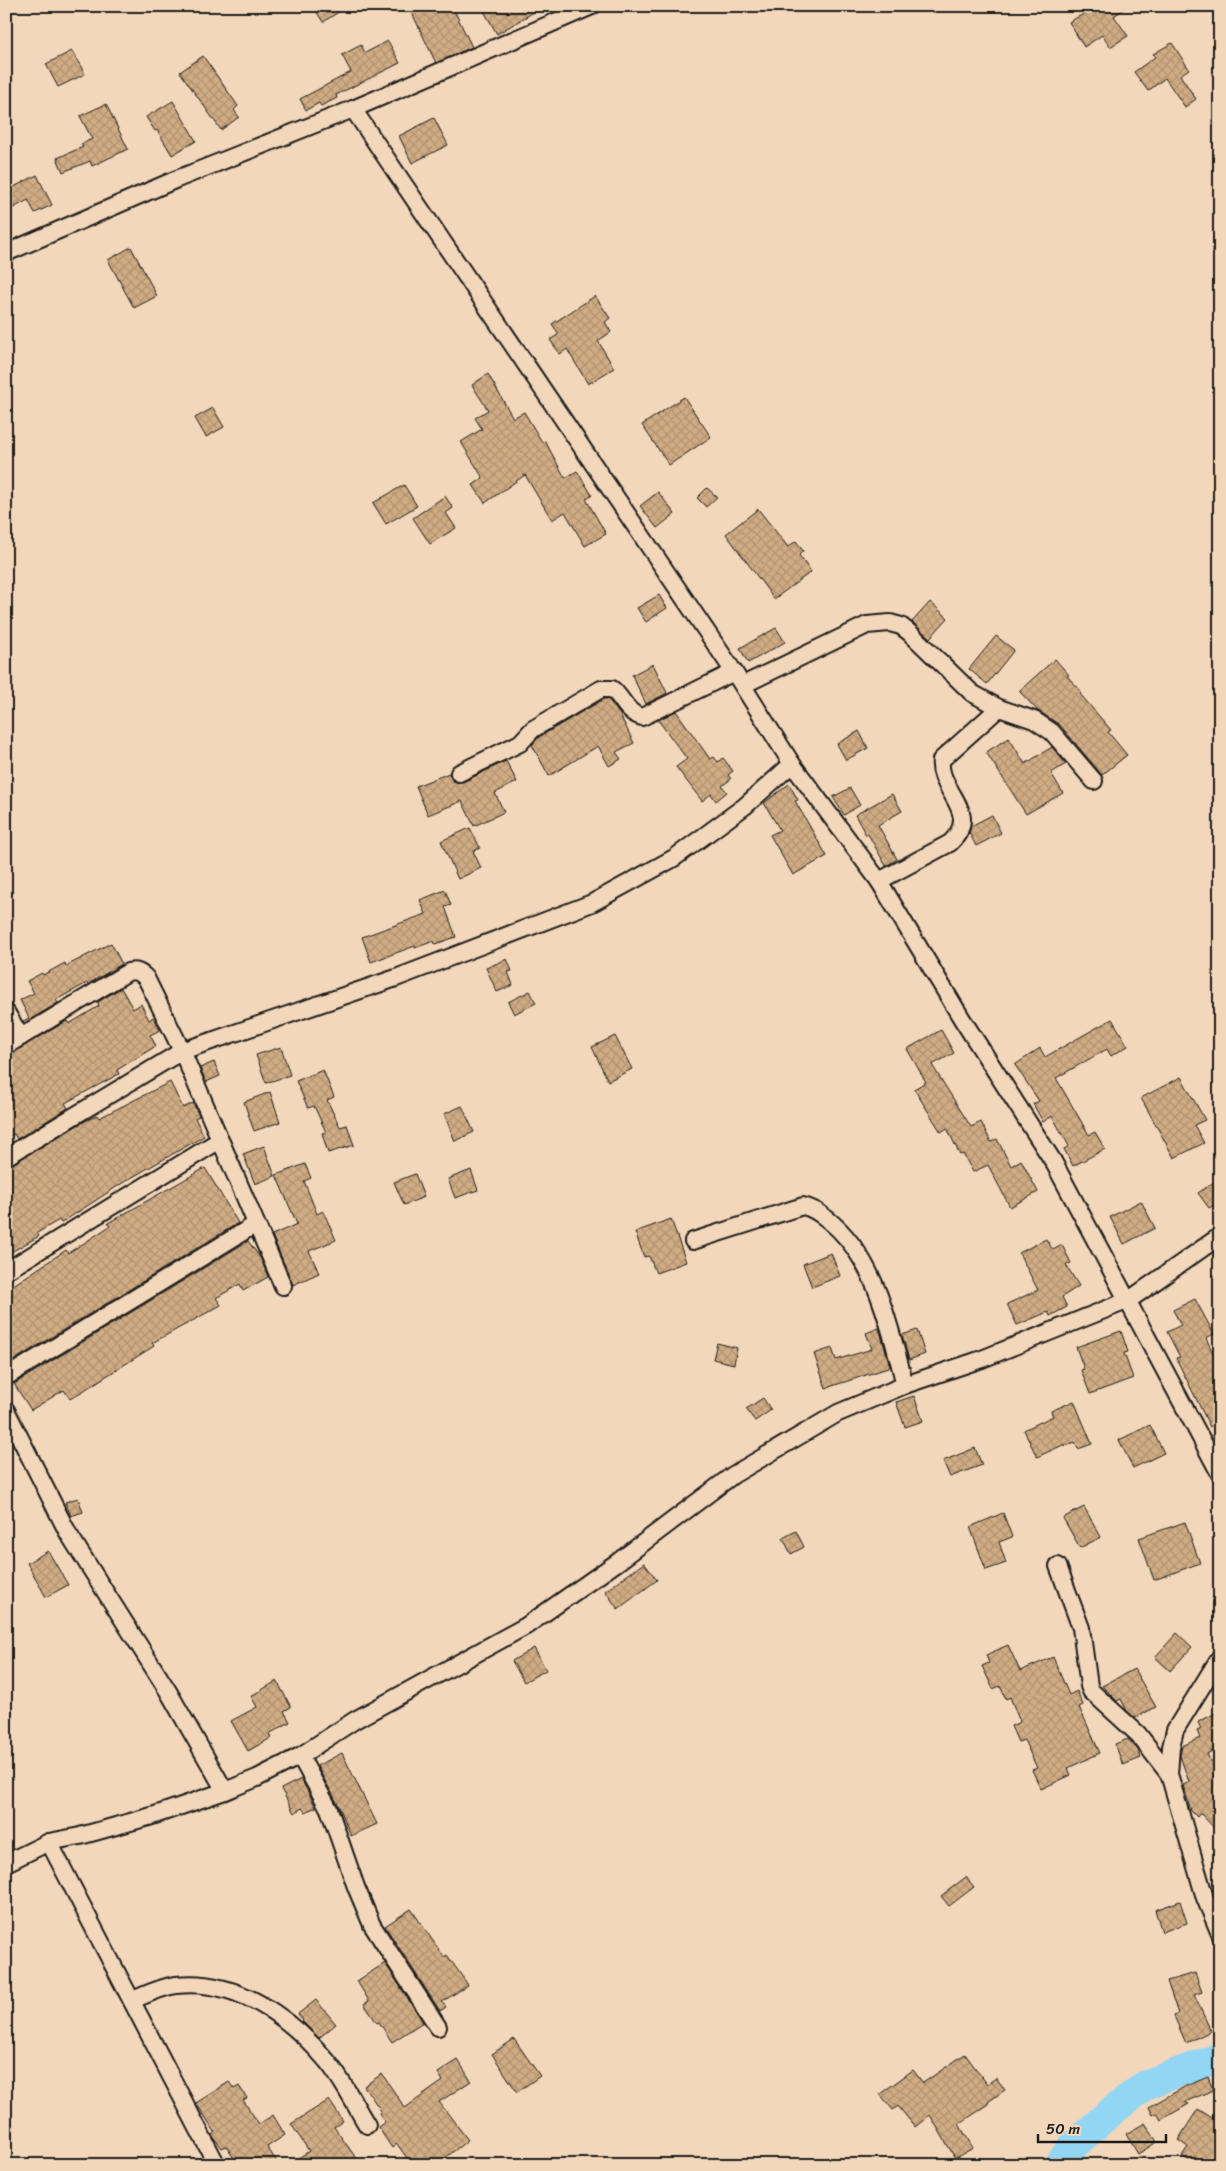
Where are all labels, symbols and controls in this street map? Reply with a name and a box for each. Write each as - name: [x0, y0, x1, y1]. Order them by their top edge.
- scale bar: [1038, 2111, 1166, 2143]
- text: 50 m: [1046, 2116, 1081, 2142]

